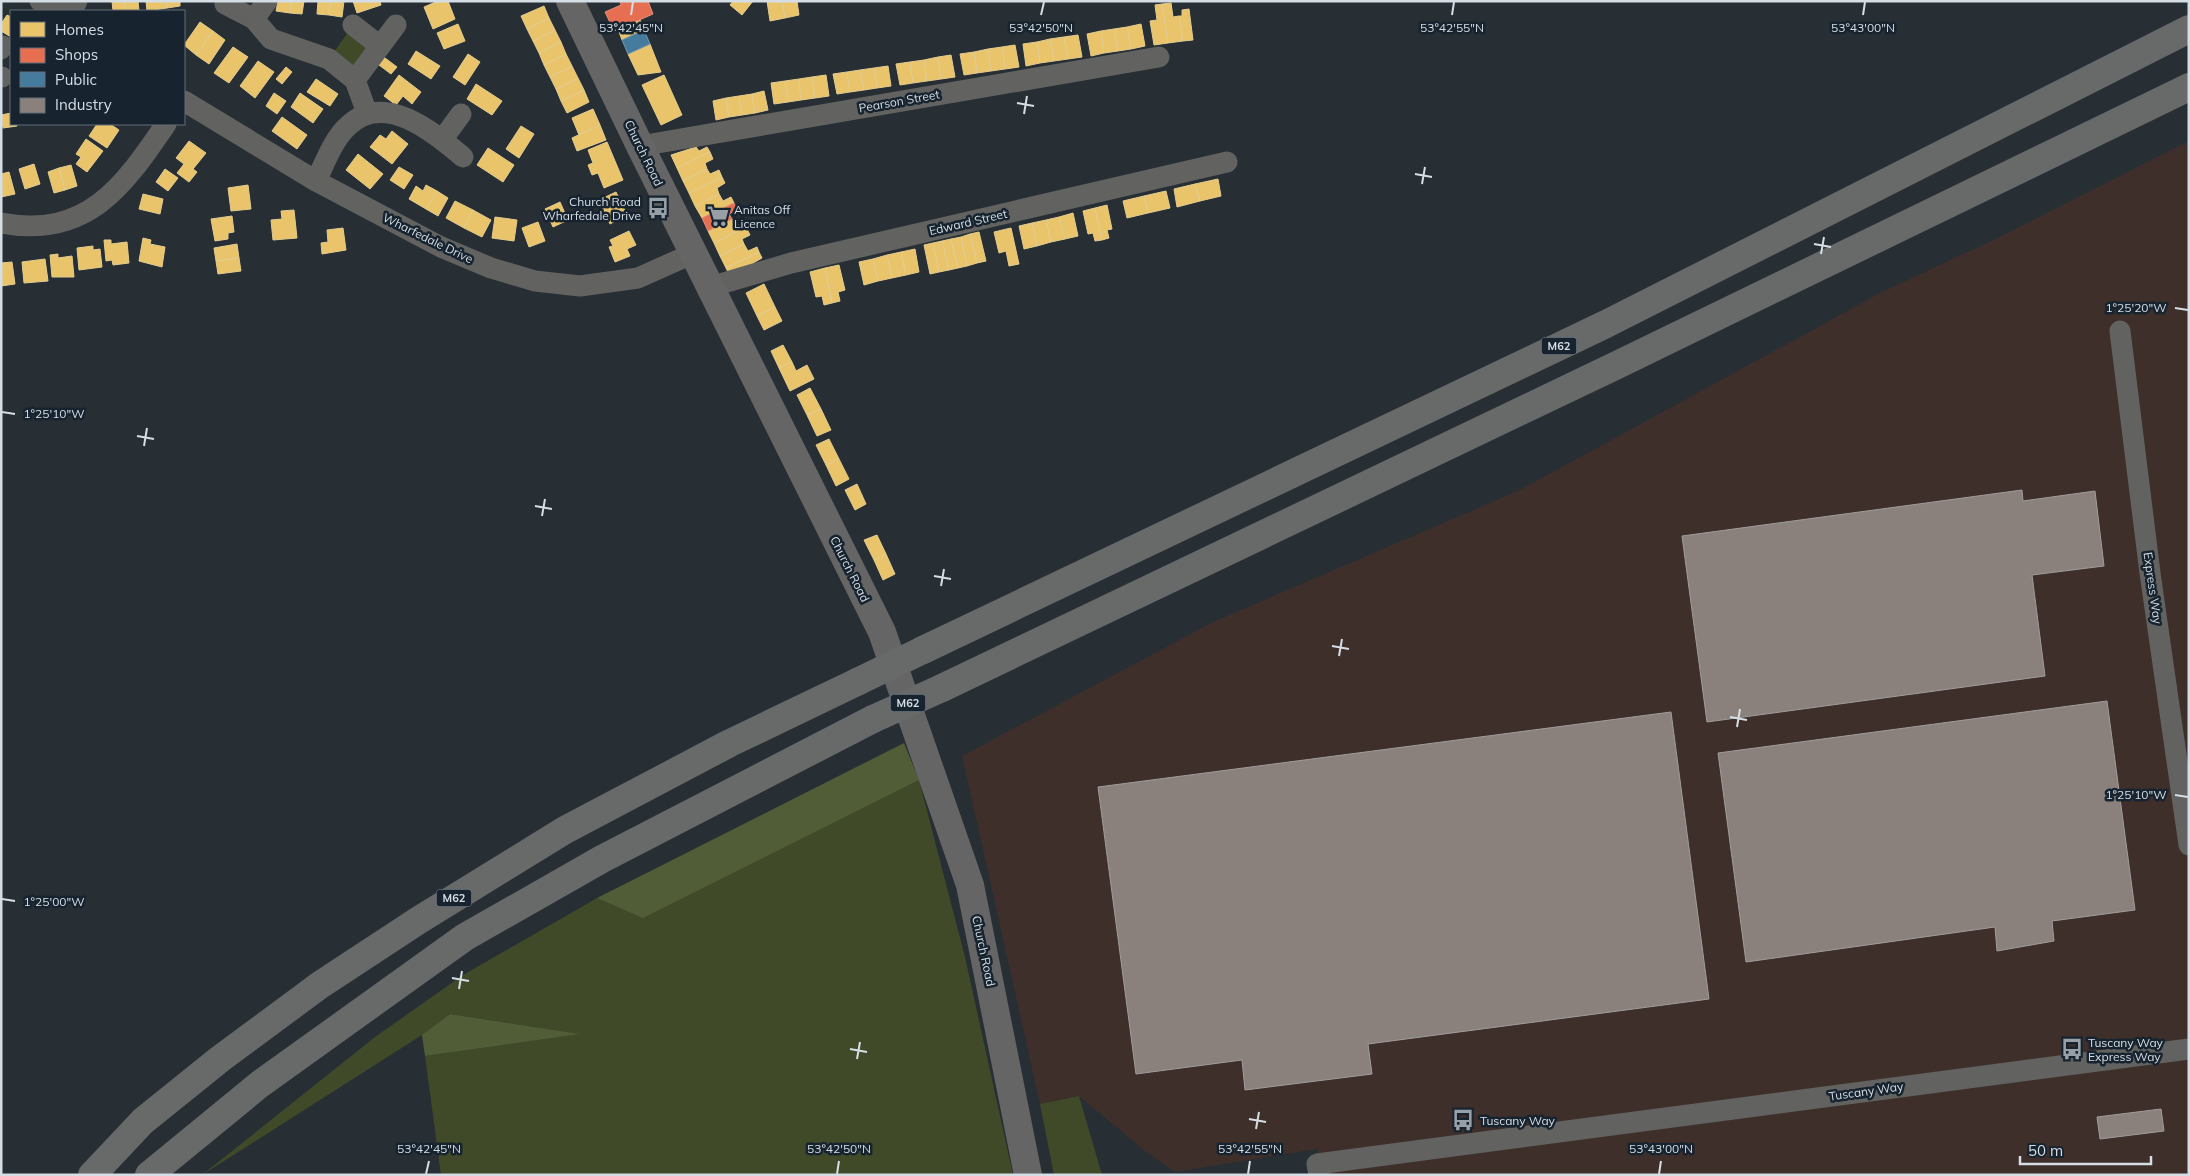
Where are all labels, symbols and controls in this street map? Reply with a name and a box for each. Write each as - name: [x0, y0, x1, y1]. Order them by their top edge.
- legend: [10, 10, 185, 125]
- text: Homes: [55, 20, 104, 39]
- text: 53°42'45"N: [599, 20, 663, 35]
- text: 53°42'50"N: [1009, 20, 1073, 35]
- text: 53°42'55"N: [1420, 20, 1484, 35]
- text: 53°43'00"N: [1831, 20, 1895, 35]
- text: Shops: [55, 45, 98, 64]
- text: Public: [55, 70, 97, 89]
- street label: Pearson Street: [857, 87, 941, 115]
- text: Industry: [55, 95, 112, 114]
- street label: Church Road: [621, 117, 667, 189]
- place label: Church Road Wharfedale Drive: [542, 194, 641, 223]
- bus stop icon: Church Road Wharfedale Drive: [645, 195, 671, 221]
- place label: Anitas Off Licence: [734, 202, 791, 231]
- supermarket icon: Anitas Off Licence: [705, 203, 731, 229]
- street label: Edward Street: [928, 206, 1008, 238]
- street label: Wharfedale Drive: [380, 210, 476, 266]
- text: 1°25'20"W: [2105, 300, 2167, 315]
- road number: M62: [1542, 338, 1576, 354]
- text: 1°25'10"W: [23, 406, 85, 421]
- street label: Church Road: [827, 534, 873, 604]
- street label: Express Way: [2141, 551, 2166, 626]
- road number: M62: [890, 694, 926, 711]
- text: 1°25'10"W: [2105, 787, 2167, 802]
- road number: M62: [436, 890, 472, 906]
- text: 1°25'00"W: [23, 894, 85, 909]
- street label: Church Road: [969, 914, 999, 988]
- place label: Tuscany Way Express Way: [2088, 1035, 2164, 1064]
- bus stop icon: Tuscany Way Express Way: [2059, 1036, 2085, 1062]
- street label: Tuscany Way: [1828, 1078, 1905, 1104]
- bus stop icon: Tuscany Way: [1450, 1107, 1476, 1133]
- place label: Tuscany Way: [1480, 1113, 1556, 1128]
- scale bar: [2020, 1134, 2151, 1166]
- text: 53°42'45"N: [397, 1141, 461, 1156]
- text: 53°42'50"N: [807, 1141, 871, 1156]
- text: 53°42'55"N: [1218, 1141, 1282, 1156]
- text: 53°43'00"N: [1629, 1141, 1693, 1156]
- text: 50 m: [2028, 1141, 2063, 1160]

